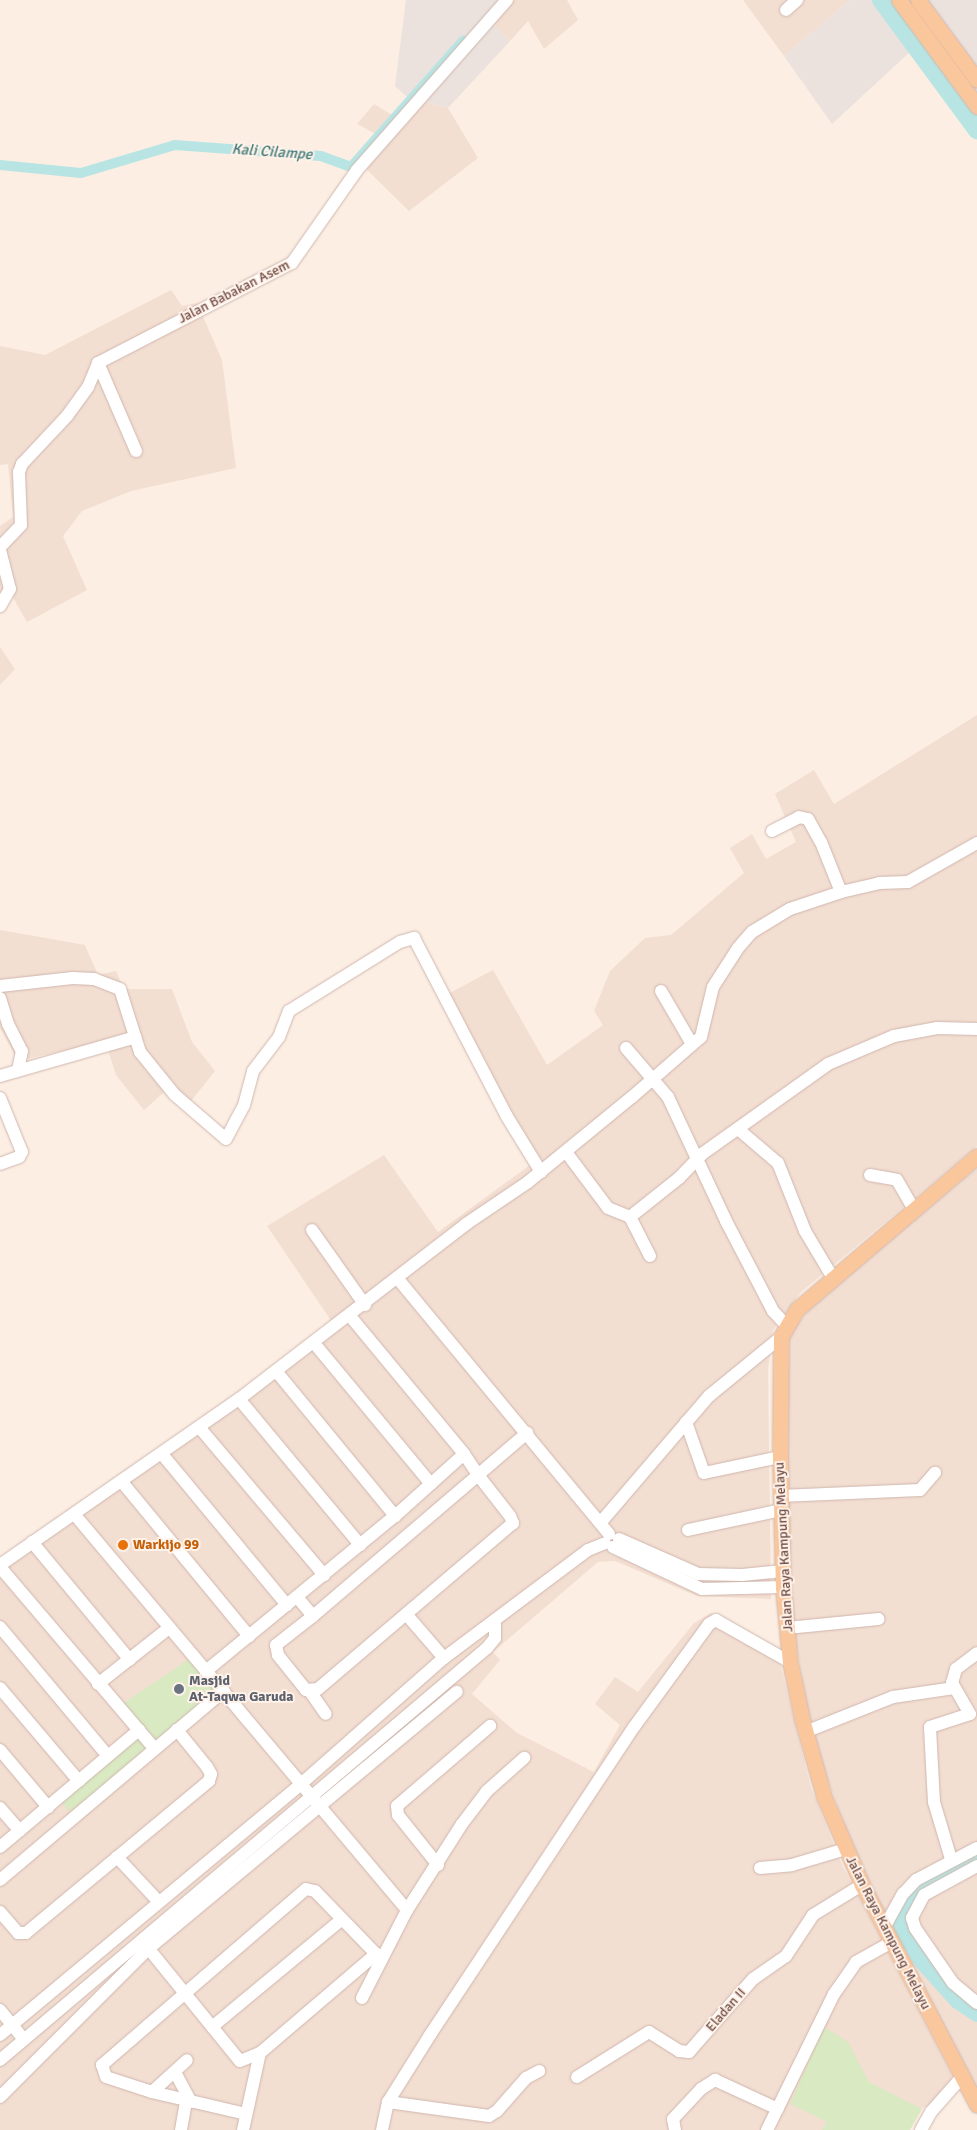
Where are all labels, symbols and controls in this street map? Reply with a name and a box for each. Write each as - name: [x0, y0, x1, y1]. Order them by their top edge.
- water label: Kali Cilampe: [231, 140, 313, 164]
- street label: Jalan Babakan Asem: [176, 257, 292, 327]
- street label: Jalan Raya Kampung Melayu: [771, 1462, 797, 1632]
- place label: Warkijo 99: [133, 1537, 199, 1553]
- marker: Warkijo 99: [117, 1539, 129, 1551]
- place label: Masjid At-Taqwa Garuda: [189, 1673, 293, 1705]
- marker: Masjid At-Taqwa Garuda: [173, 1683, 185, 1695]
- street label: Jalan Raya Kampung Melayu: [842, 1853, 934, 2013]
- street label: Eladan II: [702, 1985, 750, 2035]

